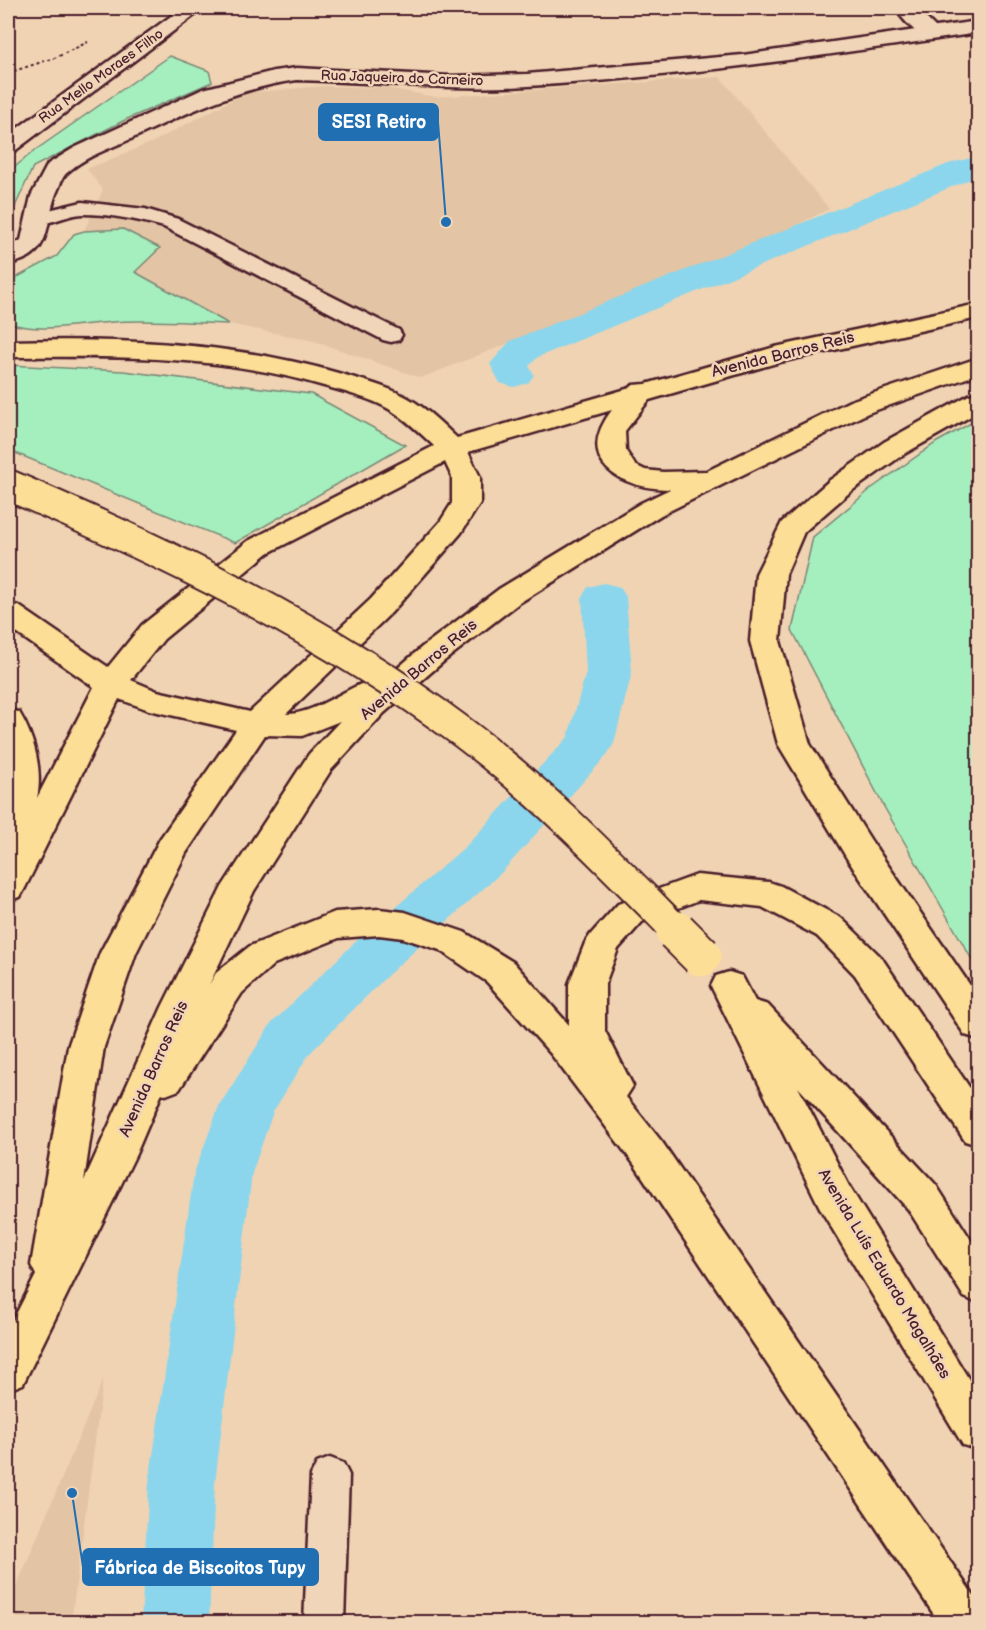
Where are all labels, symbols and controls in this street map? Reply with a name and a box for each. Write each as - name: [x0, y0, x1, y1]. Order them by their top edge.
- street label: Rua Mello Moraes Filho: [35, 25, 167, 127]
- street label: Rua Jaqueira do Carneiro: [320, 67, 484, 89]
- callout: SESI Retiro: [319, 104, 438, 140]
- text: SESI Retiro: [332, 112, 426, 133]
- street label: Avenida Barros Reis: [709, 328, 857, 382]
- street label: Avenida Barros Reis: [357, 616, 481, 724]
- street label: Avenida Barros Reis: [115, 998, 193, 1140]
- street label: Avenida Luís Eduardo Magalhães: [814, 1166, 954, 1383]
- callout: Fábrica de Biscoitos Tupy: [83, 1549, 318, 1585]
- text: Fábrica de Biscoitos Tupy: [95, 1558, 306, 1579]

